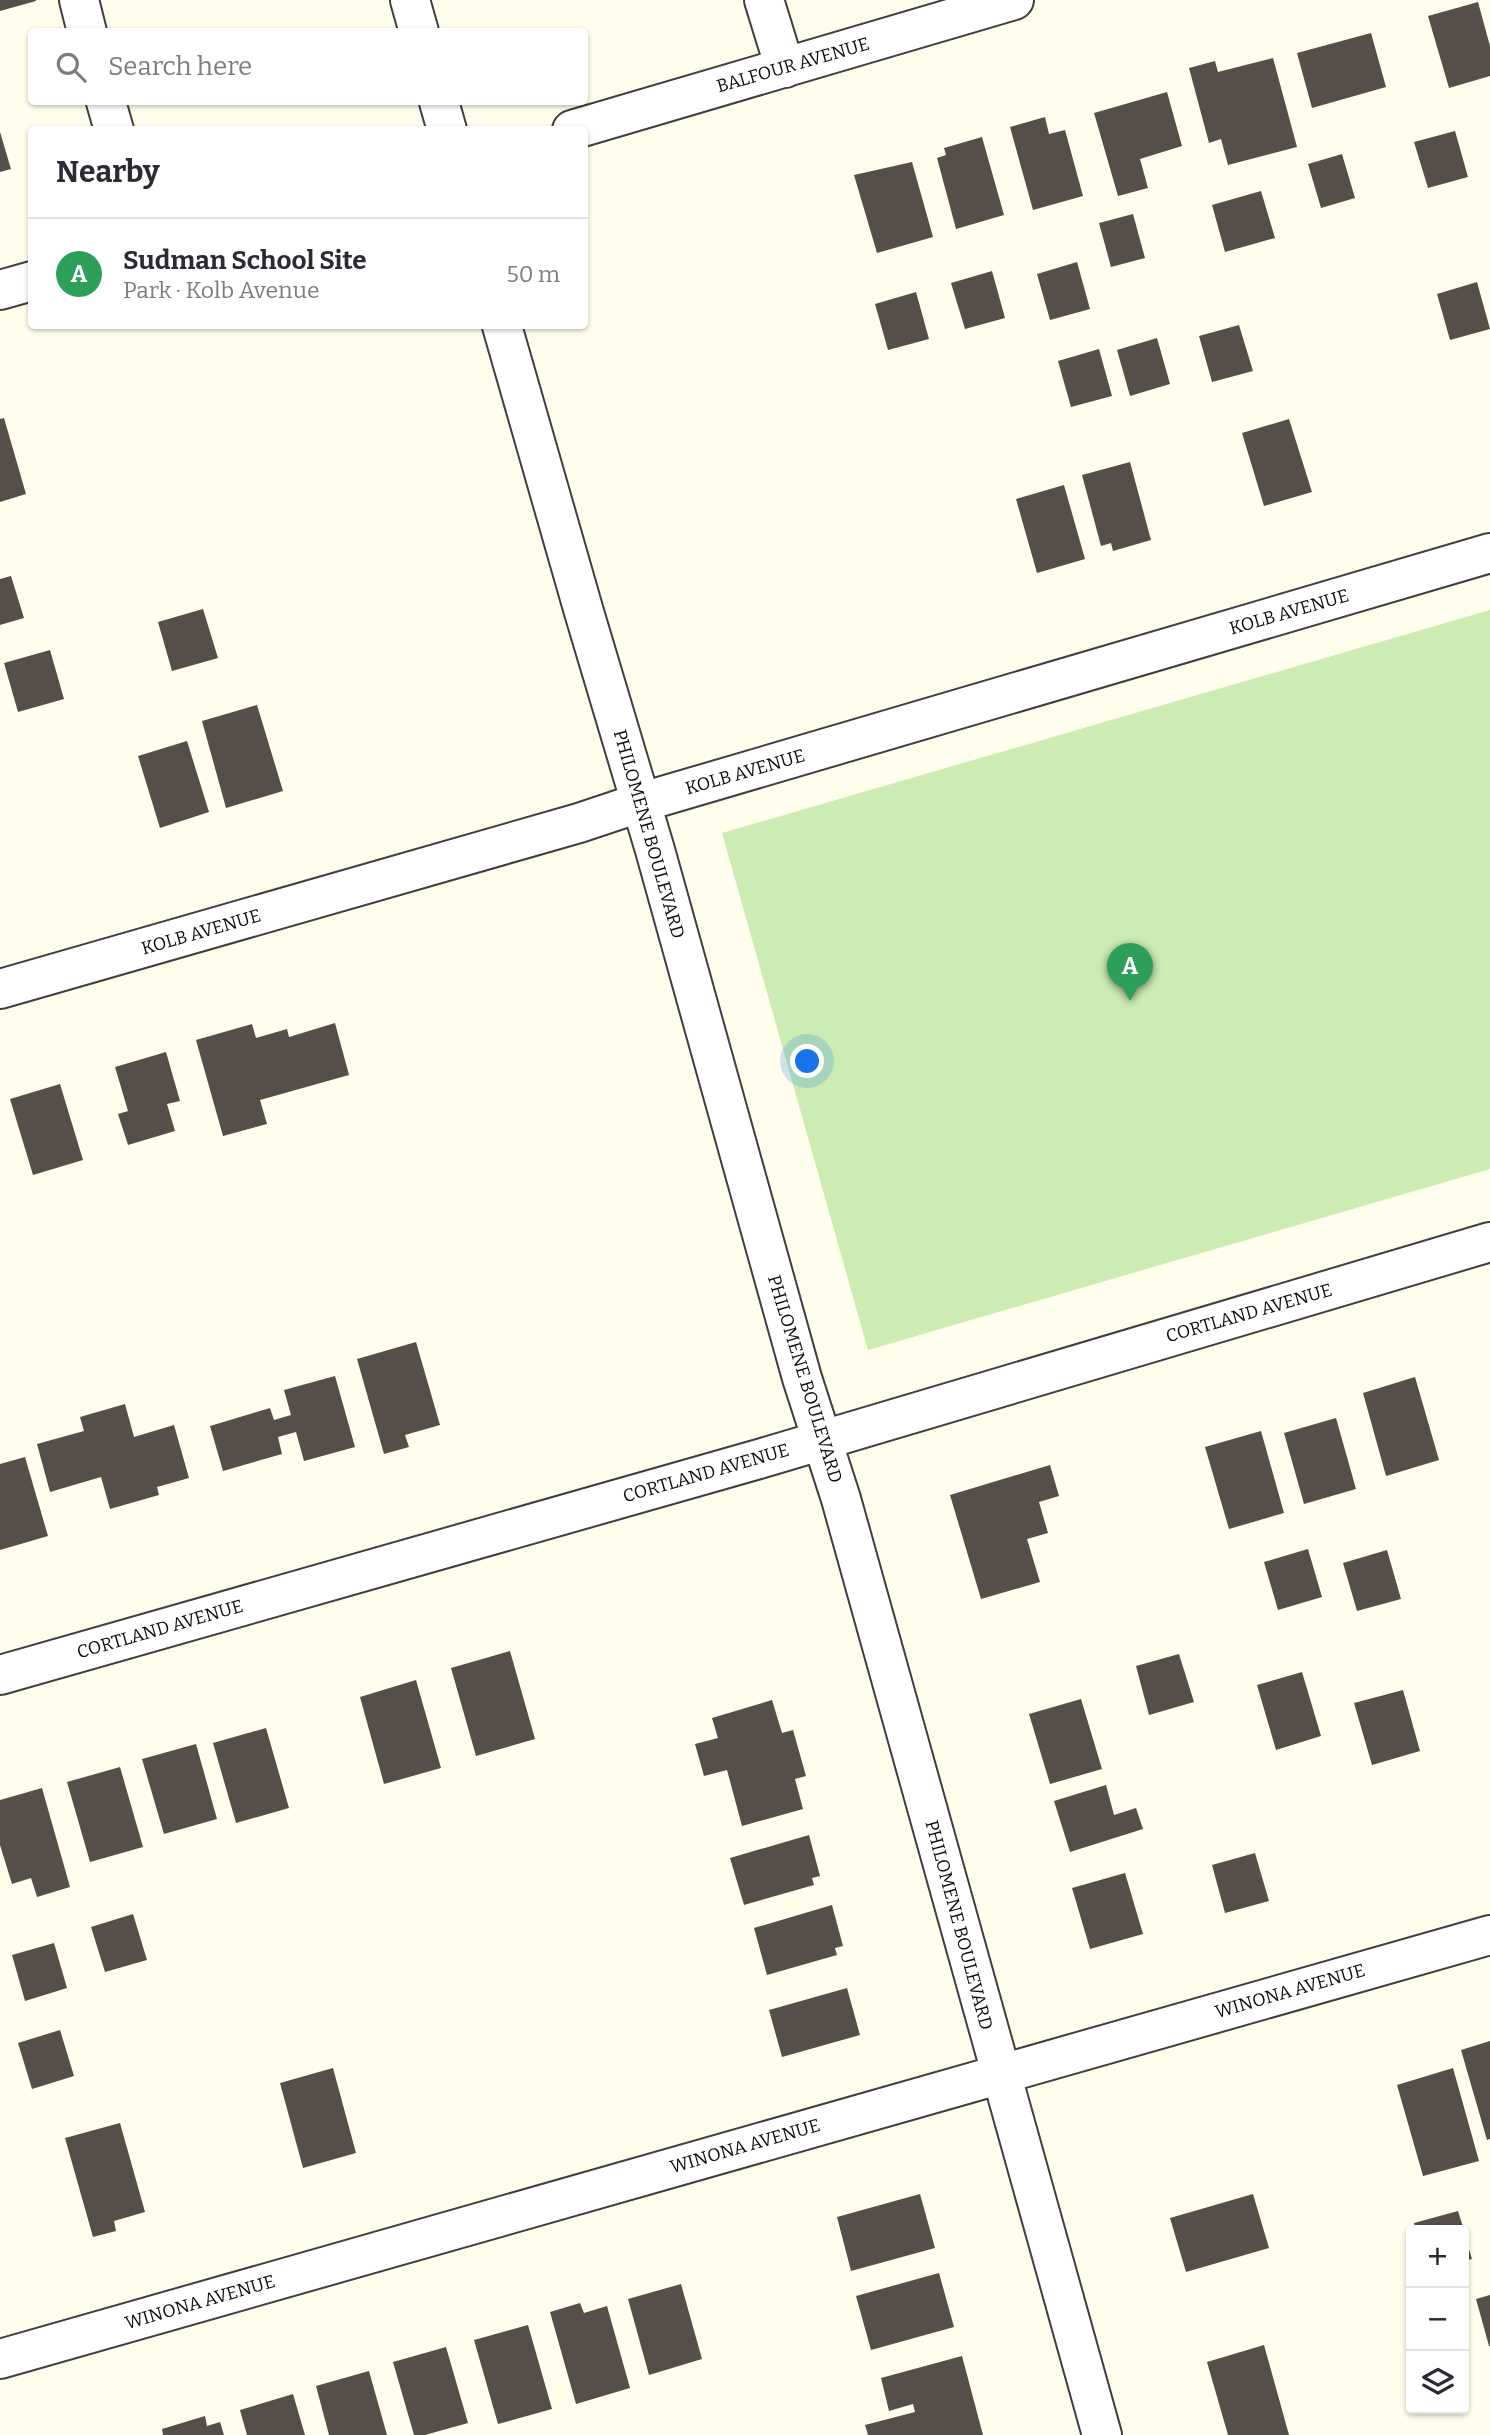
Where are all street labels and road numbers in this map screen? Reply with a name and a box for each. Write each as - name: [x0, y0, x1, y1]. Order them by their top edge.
- street label: BALFOUR AVENUE: [714, 33, 872, 97]
- street label: KOLB AVENUE: [1227, 584, 1351, 640]
- street label: PHILOMENE BOULEVARD: [609, 727, 689, 941]
- street label: KOLB AVENUE: [683, 744, 807, 800]
- street label: KOLB AVENUE: [139, 904, 263, 960]
- street label: PHILOMENE BOULEVARD: [763, 1272, 847, 1486]
- street label: CORTLAND AVENUE: [1163, 1279, 1335, 1347]
- street label: CORTLAND AVENUE: [620, 1439, 792, 1507]
- street label: CORTLAND AVENUE: [74, 1595, 246, 1663]
- street label: PHILOMENE BOULEVARD: [920, 1818, 998, 2032]
- street label: WINONA AVENUE: [1212, 1959, 1368, 2023]
- street label: WINONA AVENUE: [667, 2114, 823, 2178]
- street label: WINONA AVENUE: [122, 2270, 278, 2334]

